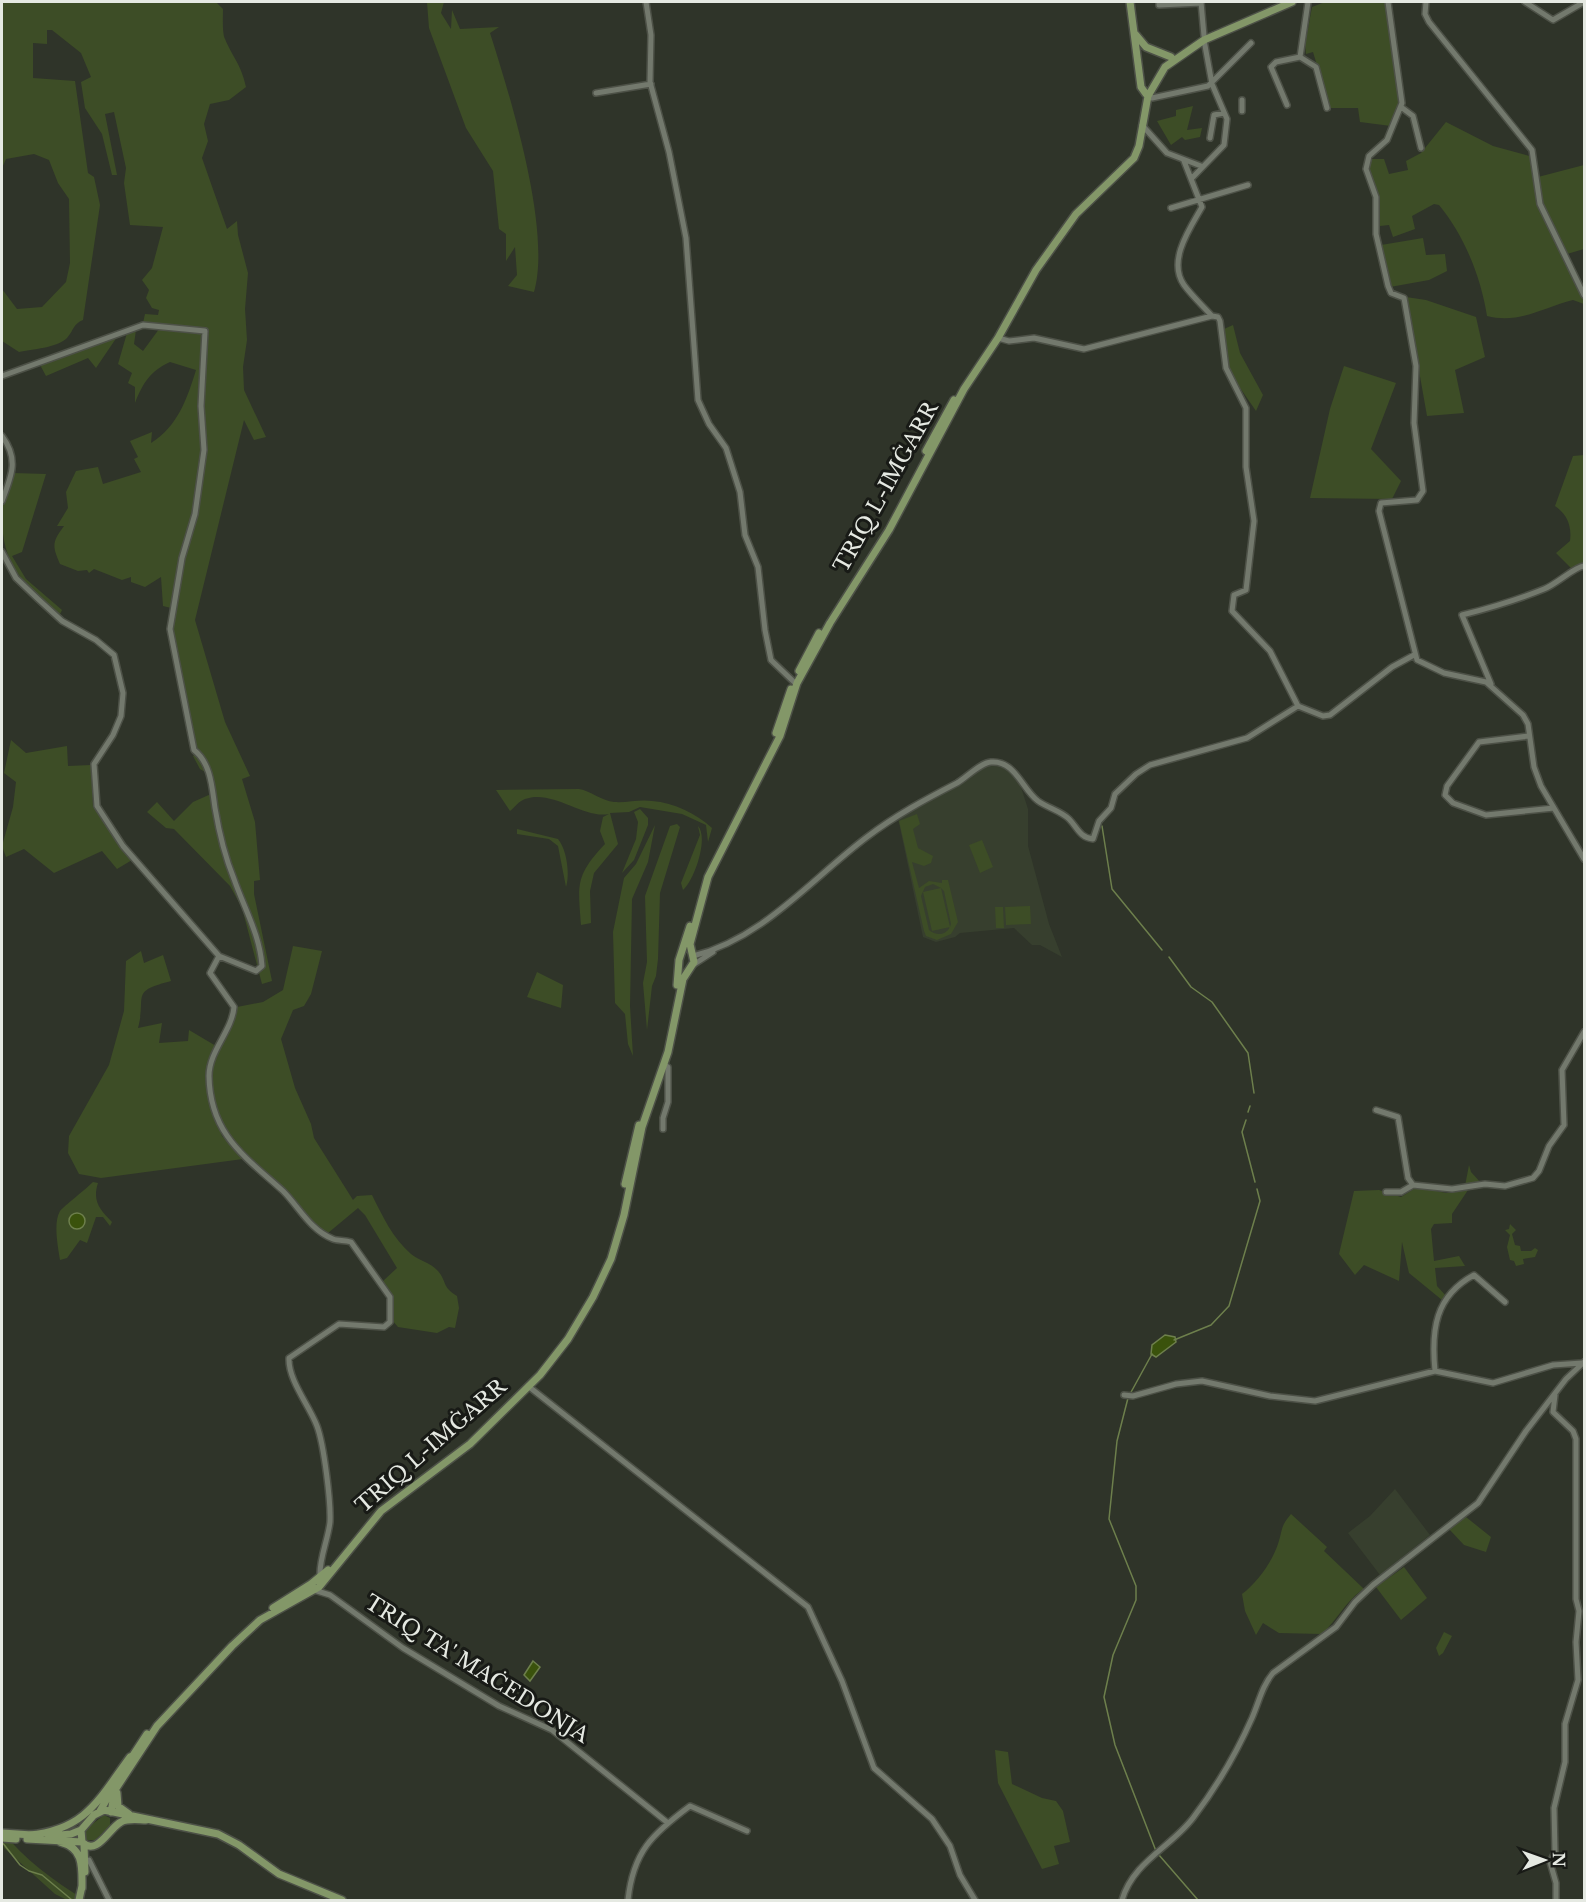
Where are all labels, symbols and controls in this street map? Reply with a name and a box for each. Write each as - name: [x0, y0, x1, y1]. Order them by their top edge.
- street label: TRIQ L-IMĠARR: [828, 396, 944, 577]
- street label: TRIQ L-IMĠARR: [350, 1373, 513, 1519]
- street label: TRIQ TA' MAĊEDONJA: [360, 1589, 595, 1749]
- north arrow: [1514, 1830, 1574, 1890]
- text: N: [1549, 1852, 1569, 1867]

